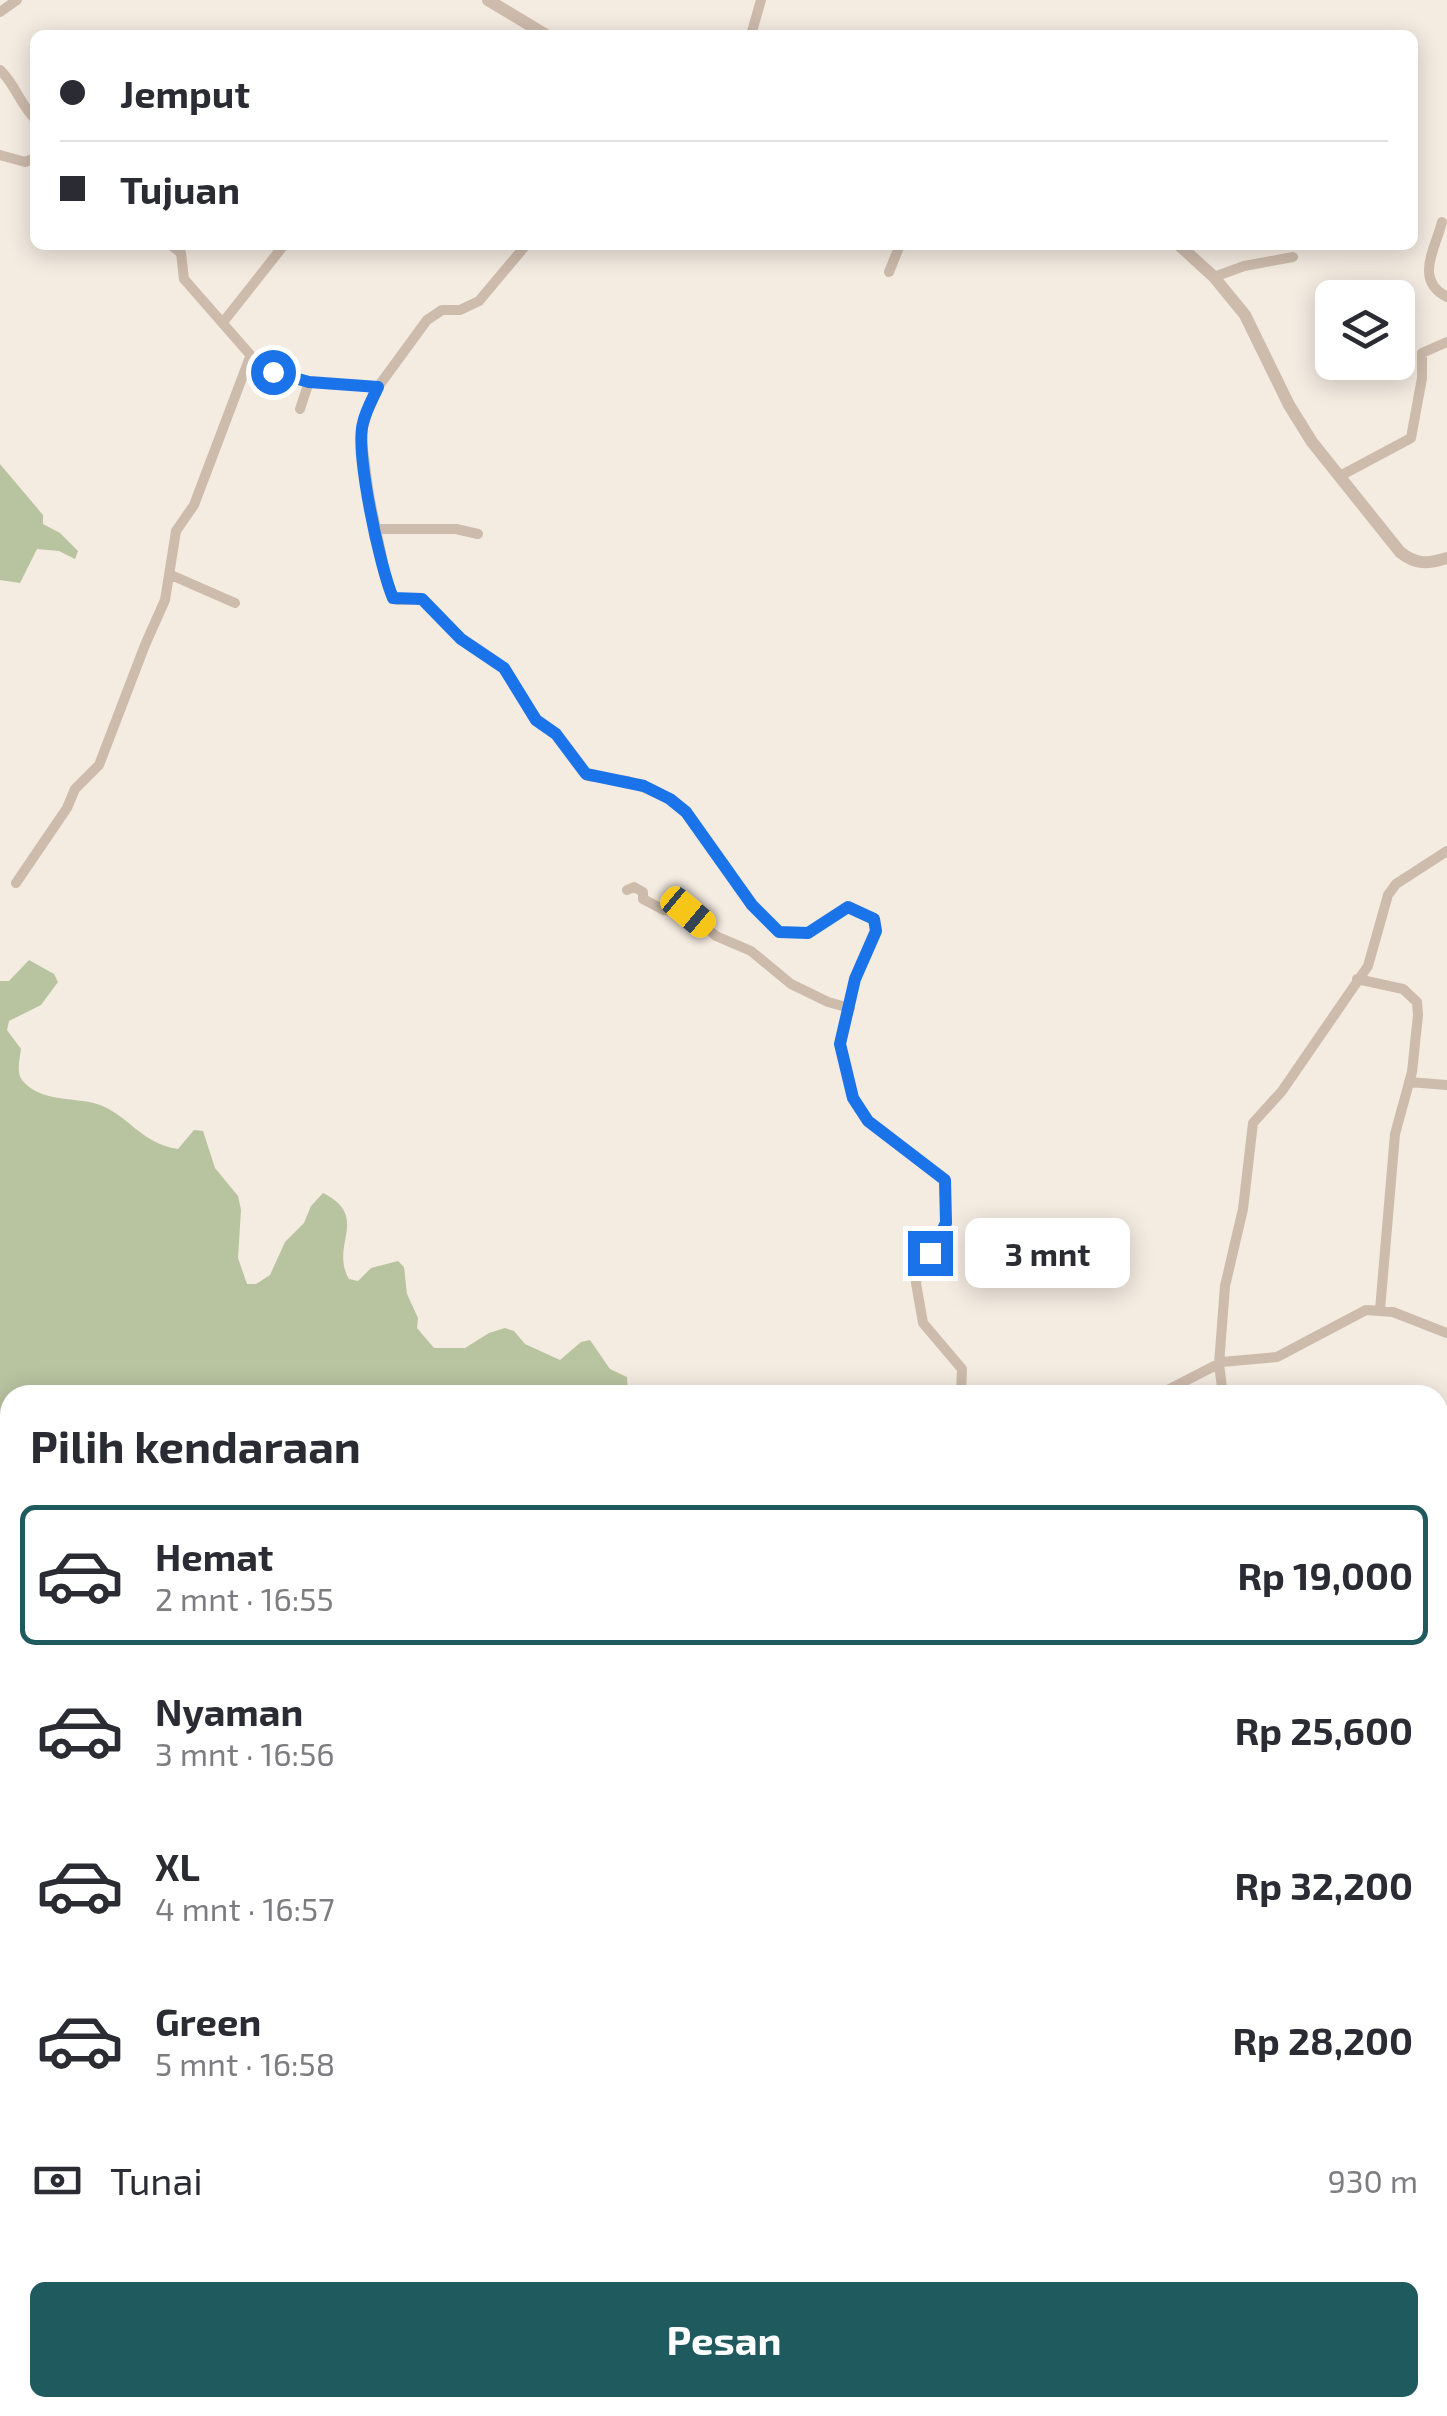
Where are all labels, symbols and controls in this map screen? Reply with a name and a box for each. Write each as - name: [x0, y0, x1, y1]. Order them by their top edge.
- text: Jemput: [120, 70, 250, 116]
- text: Tujuan: [120, 166, 240, 212]
- map controls: [1315, 280, 1415, 380]
- button: layers: [1315, 280, 1415, 380]
- route start: [251, 350, 296, 395]
- car: [655, 881, 721, 943]
- callout: 3 mnt: [965, 1218, 1130, 1288]
- route end: [908, 1231, 953, 1276]
- text: 3 mnt: [1005, 1234, 1090, 1272]
- text: Pilih kendaraan: [30, 1418, 361, 1472]
- icon: car: [35, 1530, 125, 1620]
- text: Hemat: [155, 1533, 273, 1579]
- text: Rp 19,000: [1237, 1552, 1413, 1598]
- text: 2 mnt · 16:55: [155, 1579, 334, 1617]
- icon: car: [35, 1685, 125, 1775]
- text: Nyaman: [155, 1688, 303, 1734]
- text: Rp 25,600: [1235, 1707, 1413, 1753]
- text: 3 mnt · 16:56: [155, 1734, 335, 1772]
- icon: car: [35, 1840, 125, 1930]
- text: XL: [155, 1843, 200, 1889]
- text: Rp 32,200: [1235, 1862, 1413, 1908]
- text: 4 mnt · 16:57: [155, 1889, 335, 1927]
- icon: car: [35, 1995, 125, 2085]
- text: Green: [155, 1998, 261, 2044]
- text: Rp 28,200: [1232, 2017, 1413, 2063]
- text: 5 mnt · 16:58: [155, 2044, 335, 2082]
- icon: cash: [30, 2153, 85, 2208]
- text: Tunai: [110, 2157, 203, 2203]
- text: 930 m: [1327, 2161, 1418, 2199]
- button: Pesan: [30, 2282, 1418, 2397]

